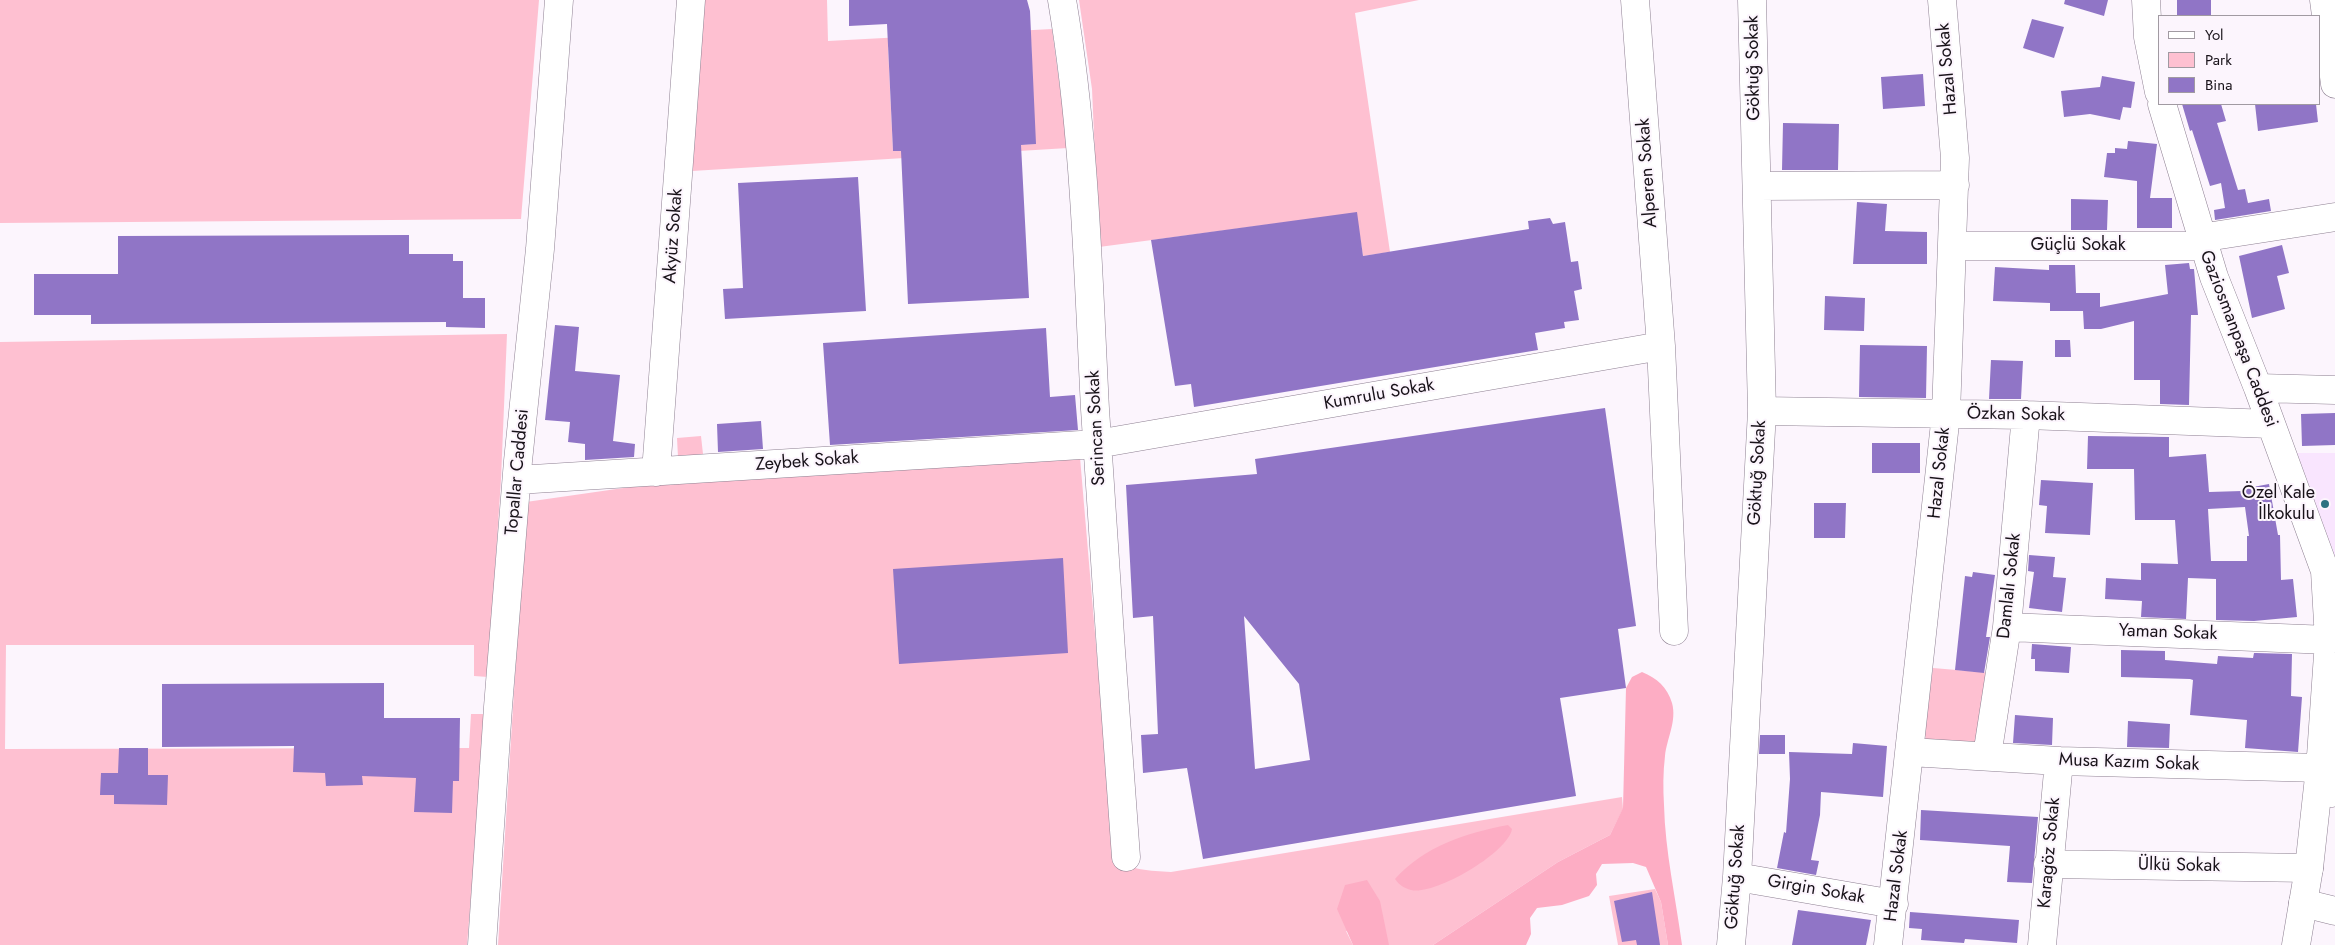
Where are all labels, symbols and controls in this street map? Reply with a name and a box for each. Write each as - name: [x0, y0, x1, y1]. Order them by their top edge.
- street label: Göktuğ Sokak: [1742, 15, 1766, 121]
- legend: [2158, 15, 2320, 105]
- street label: Hazal Sokak: [1933, 22, 1963, 116]
- text: Yol: [2205, 24, 2224, 46]
- text: Park: [2205, 49, 2232, 71]
- text: Bina: [2205, 74, 2232, 96]
- street label: Alperen Sokak: [1633, 117, 1663, 229]
- street label: Akyüz Sokak: [660, 188, 688, 284]
- street label: Güçlü Sokak: [2030, 235, 2126, 257]
- street label: Gaziosmanpaşa Caddesi: [2194, 247, 2282, 431]
- street label: Serincan Sokak: [1083, 370, 1111, 486]
- street label: Kumrulu Sokak: [1322, 375, 1436, 415]
- street label: Özkan Sokak: [1967, 403, 2065, 427]
- street label: Topallar Caddesi: [502, 408, 534, 536]
- street label: Göktuğ Sokak: [1744, 420, 1772, 526]
- street label: Hazal Sokak: [1924, 426, 1956, 520]
- street label: Zeybek Sokak: [755, 448, 859, 476]
- place label: Özel Kale İlkokulu: [2242, 483, 2315, 526]
- marker: Özel Kale İlkokulu: [2319, 498, 2331, 510]
- street label: Damlalı Sokak: [1994, 532, 2026, 640]
- street label: Yaman Sokak: [2118, 620, 2218, 646]
- street label: Musa Kazım Sokak: [2058, 750, 2200, 776]
- street label: Karagöz Sokak: [2034, 797, 2066, 909]
- street label: Göktuğ Sokak: [1722, 824, 1750, 930]
- street label: Hazal Sokak: [1881, 829, 1913, 923]
- street label: Ülkü Sokak: [2138, 854, 2220, 878]
- street label: Girgin Sokak: [1766, 871, 1866, 909]

